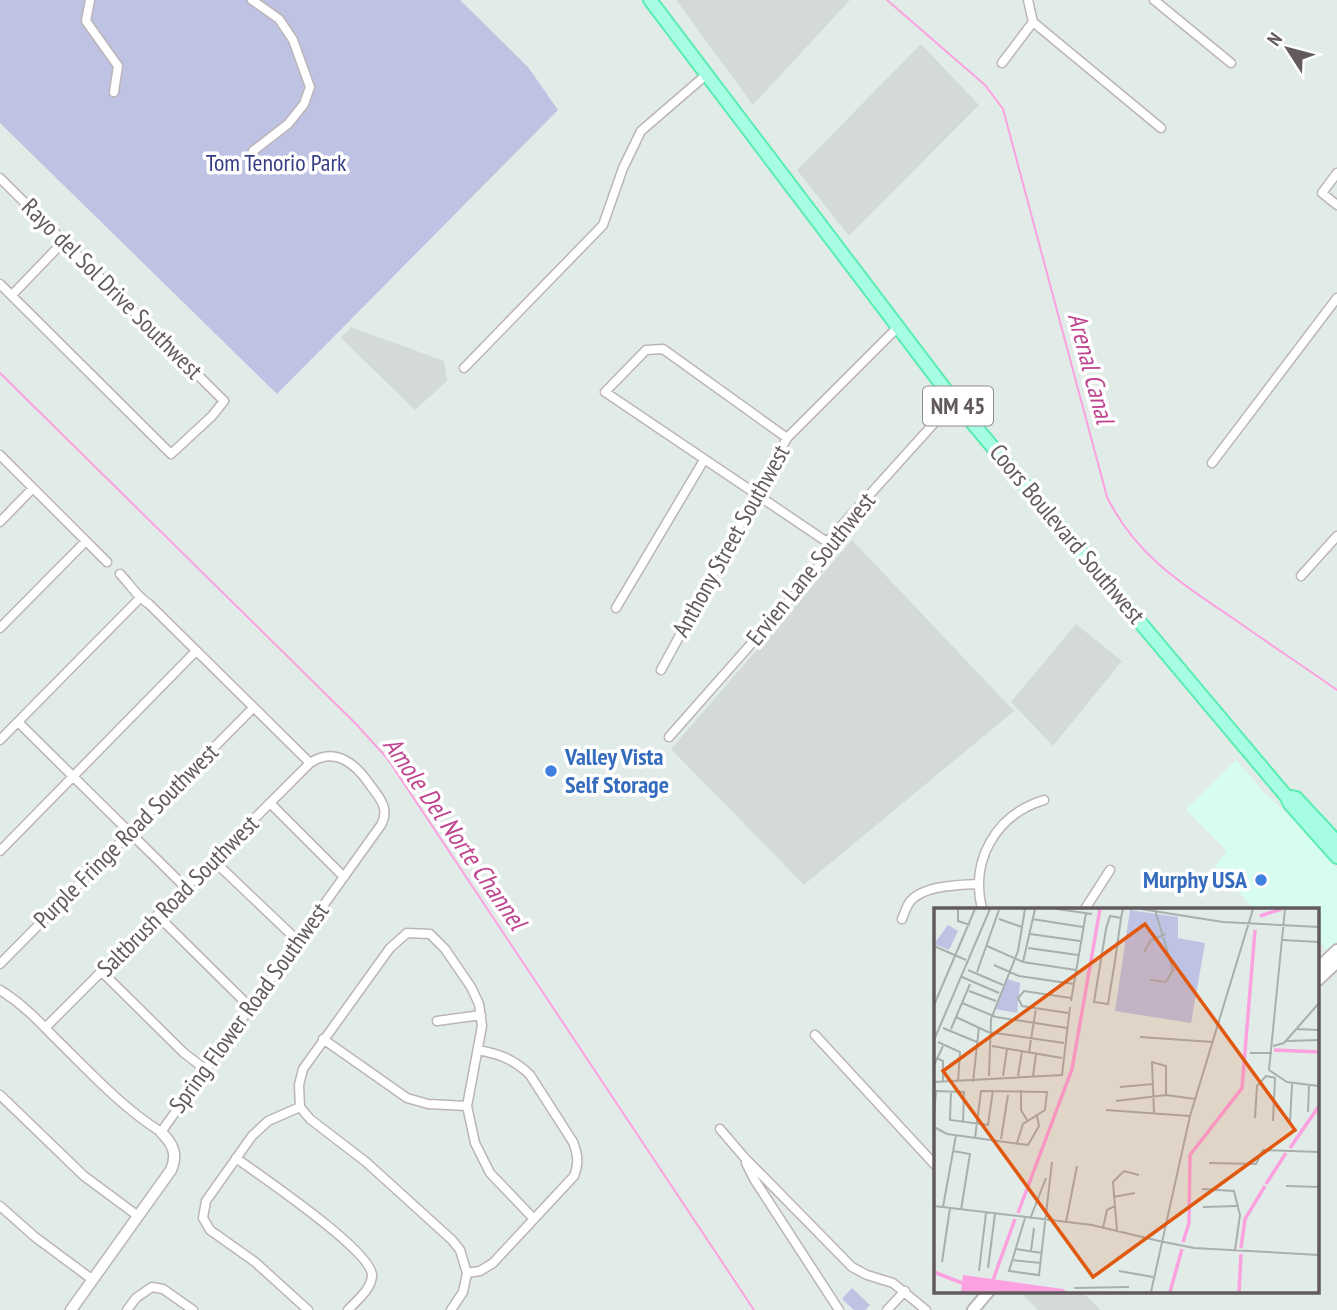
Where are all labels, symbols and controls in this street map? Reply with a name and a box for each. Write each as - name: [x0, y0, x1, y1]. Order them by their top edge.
- north arrow: [1253, 14, 1323, 84]
- text: N: [1262, 28, 1287, 50]
- park label: Tom Tenorio Park: [206, 147, 347, 178]
- street label: Rayo del Sol Drive Southwest: [15, 192, 210, 386]
- water label: Arenal Canal: [1061, 309, 1123, 430]
- road number: NM 45: [923, 386, 993, 426]
- street label: Coors Boulevard Southwest: [983, 437, 1152, 630]
- street label: Anthony Street Southwest: [665, 439, 796, 642]
- street label: Ervien Lane Southwest: [739, 485, 882, 652]
- water label: Amole Del Norte Channel: [376, 730, 536, 938]
- street label: Purple Fringe Road Southwest: [27, 737, 225, 935]
- place label: Valley Vista Self Storage: [564, 741, 669, 800]
- marker: Valley Vista Self Storage: [543, 763, 559, 779]
- street label: Saltbrush Road Southwest: [90, 808, 265, 983]
- place label: Murphy USA: [1143, 864, 1248, 895]
- marker: Murphy USA: [1253, 872, 1269, 888]
- street label: Spring Flower Road Southwest: [162, 896, 336, 1119]
- inset map: [934, 908, 1320, 1292]

